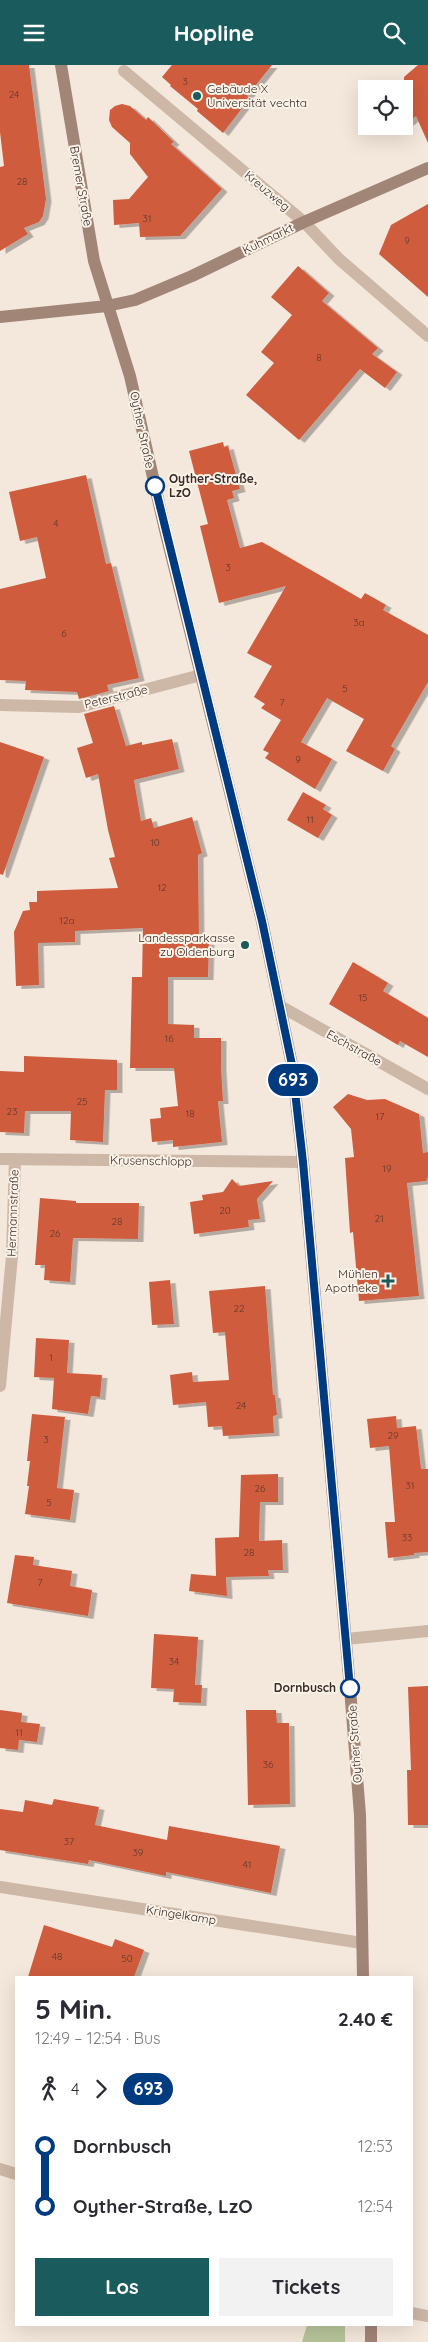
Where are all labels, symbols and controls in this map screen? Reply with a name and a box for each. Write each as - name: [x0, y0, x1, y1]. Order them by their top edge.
- icon: menu: [20, 19, 48, 47]
- text: Hopline: [174, 19, 254, 47]
- icon: search: [380, 19, 408, 47]
- house number: 3: [182, 75, 188, 88]
- map controls: [358, 80, 413, 135]
- button: locate: [358, 80, 413, 135]
- place label: Gebäude X Universität vechta: [207, 81, 307, 110]
- house number: 24: [9, 88, 19, 101]
- marker: Gebäude X Universität vechta: [191, 90, 203, 102]
- street label: Bremer Straße: [67, 145, 96, 227]
- street label: Kreuzweg: [241, 167, 293, 214]
- house number: 28: [17, 175, 27, 188]
- house number: 31: [143, 212, 151, 225]
- street label: Kuhmarkt: [240, 220, 296, 257]
- house number: 9: [404, 234, 410, 247]
- house number: 8: [316, 351, 322, 364]
- street label: Oyther Straße: [127, 390, 158, 470]
- place label: Oyther-Straße, LzO: [169, 471, 257, 500]
- marker: Oyther-Straße, LzO: [145, 476, 165, 496]
- house number: 4: [53, 517, 59, 530]
- house number: 3: [225, 561, 231, 574]
- house number: 3a: [353, 616, 365, 629]
- house number: 6: [61, 627, 67, 640]
- street label: Peterstraße: [83, 681, 149, 712]
- house number: 5: [342, 682, 348, 695]
- house number: 7: [279, 696, 285, 709]
- house number: 9: [295, 753, 301, 766]
- house number: 11: [306, 813, 314, 826]
- house number: 10: [150, 836, 160, 849]
- house number: 12: [157, 881, 167, 894]
- house number: 12a: [59, 914, 75, 927]
- place label: Landessparkasse zu Oldenburg: [138, 930, 235, 959]
- marker: Landessparkasse zu Oldenburg: [239, 939, 251, 951]
- house number: 15: [358, 991, 368, 1004]
- street label: Eschstraße: [324, 1026, 385, 1069]
- house number: 16: [164, 1032, 174, 1045]
- line badge: 693: [264, 1064, 322, 1096]
- text: 693: [278, 1068, 308, 1091]
- house number: 25: [77, 1095, 88, 1108]
- house number: 23: [7, 1105, 17, 1118]
- house number: 18: [185, 1107, 195, 1120]
- house number: 17: [376, 1110, 384, 1123]
- street label: Krusenschlopp: [110, 1152, 192, 1169]
- house number: 19: [382, 1162, 392, 1175]
- street label: Hermannstraße: [3, 1169, 22, 1257]
- house number: 20: [219, 1204, 231, 1217]
- house number: 21: [374, 1212, 384, 1225]
- house number: 28: [112, 1215, 122, 1228]
- house number: 26: [50, 1227, 61, 1240]
- place label: Mühlen Apotheke: [325, 1266, 378, 1295]
- marker: Mühlen Apotheke: [382, 1275, 394, 1287]
- house number: 22: [233, 1302, 245, 1315]
- house number: 1: [49, 1351, 53, 1364]
- house number: 24: [236, 1399, 246, 1412]
- house number: 29: [387, 1429, 399, 1442]
- house number: 3: [43, 1433, 49, 1446]
- house number: 31: [406, 1479, 414, 1492]
- house number: 26: [255, 1482, 266, 1495]
- house number: 5: [46, 1496, 52, 1509]
- house number: 33: [402, 1531, 412, 1544]
- house number: 28: [244, 1546, 254, 1559]
- house number: 7: [37, 1576, 43, 1589]
- house number: 34: [169, 1655, 179, 1668]
- marker: Dornbusch: [340, 1678, 360, 1698]
- place label: Dornbusch: [274, 1680, 336, 1695]
- street label: Oyther Straße: [344, 1704, 365, 1784]
- house number: 11: [15, 1726, 23, 1739]
- house number: 36: [263, 1758, 274, 1771]
- house number: 37: [64, 1835, 74, 1848]
- house number: 39: [133, 1846, 144, 1859]
- house number: 41: [243, 1858, 251, 1871]
- street label: Kringelkamp: [145, 1902, 217, 1927]
- house number: 48: [52, 1950, 62, 1963]
- house number: 50: [121, 1952, 133, 1965]
- text: 5 Min.: [35, 1991, 112, 2026]
- text: 2.40 €: [338, 2007, 393, 2031]
- text: 12:49 – 12:54 · Bus: [35, 2028, 161, 2048]
- icon: walk: [35, 2075, 63, 2103]
- icon: forward: [87, 2075, 115, 2103]
- text: 693: [133, 2077, 163, 2100]
- text: 4: [71, 2079, 79, 2099]
- text: Dornbusch: [73, 2134, 171, 2158]
- text: 12:53: [358, 2136, 393, 2156]
- text: Oyther-Straße, LzO: [73, 2194, 253, 2218]
- text: 12:54: [358, 2196, 393, 2216]
- button: Los: [35, 2258, 209, 2316]
- button: Tickets: [219, 2258, 393, 2316]

